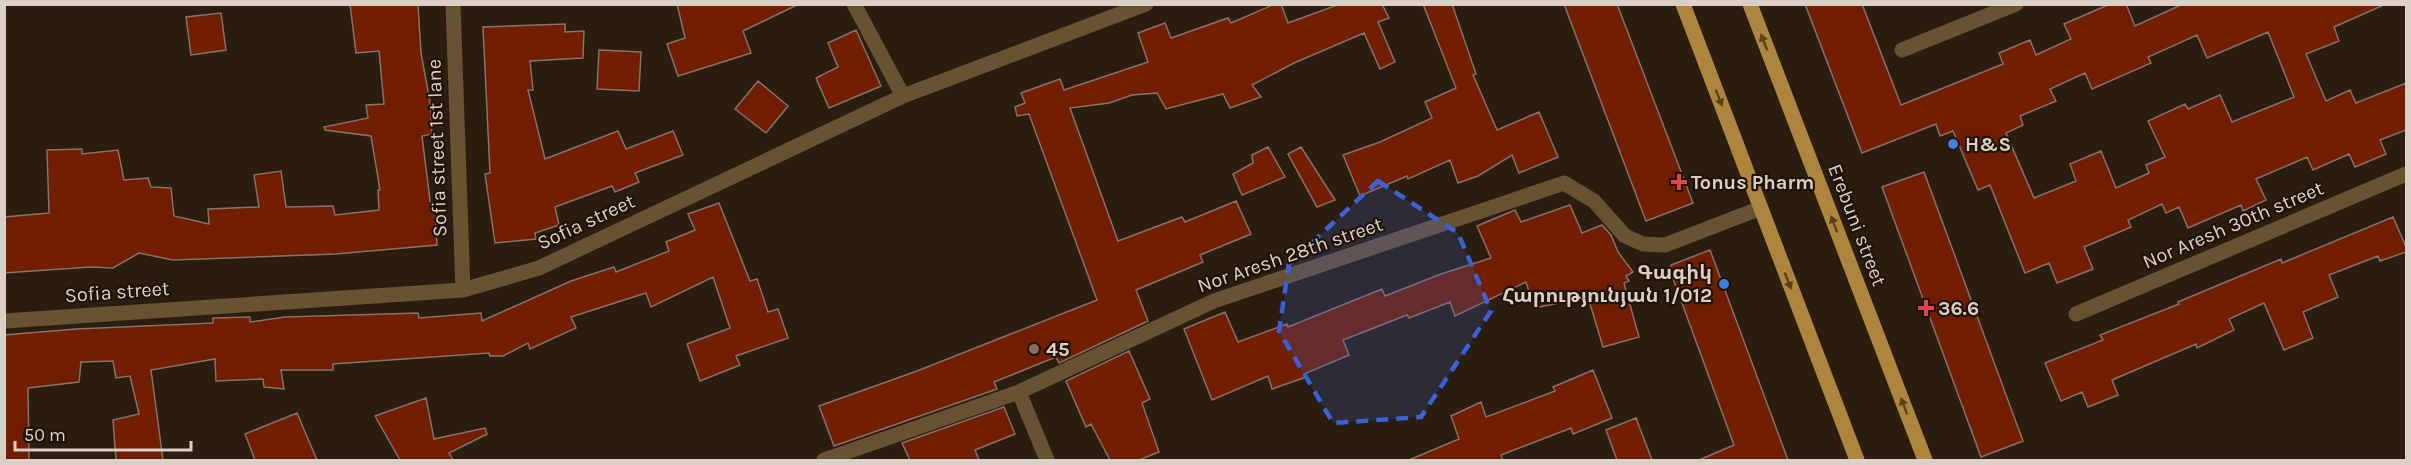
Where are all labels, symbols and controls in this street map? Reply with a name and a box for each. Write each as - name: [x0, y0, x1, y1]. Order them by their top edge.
- one-way arrow: [1759, 33, 1769, 51]
- street label: Sofia street 1st lane: [422, 59, 452, 237]
- one-way arrow: [1714, 90, 1724, 108]
- place label: H&S: [1965, 133, 2011, 156]
- marker: H&S: [1946, 137, 1960, 151]
- street label: Erebuni street: [1823, 161, 1891, 290]
- place label: Tonus Pharm: [1691, 171, 1814, 194]
- marker: Tonus Pharm: [1672, 175, 1686, 189]
- street label: Nor Aresh 30th street: [2139, 176, 2327, 274]
- street label: Sofia street: [534, 189, 639, 255]
- street label: Nor Aresh 28th street: [1194, 212, 1386, 298]
- one-way arrow: [1829, 215, 1839, 233]
- place label: Գագիկ Հարությունյան 1/012: [1502, 261, 1712, 307]
- one-way arrow: [1784, 272, 1794, 290]
- street label: Sofia street: [64, 277, 171, 307]
- marker: Գագիկ Հարությունյան 1/012: [1717, 277, 1731, 291]
- place label: 36.6: [1938, 297, 1979, 320]
- marker: 36.6: [1919, 301, 1933, 315]
- place label: 45: [1046, 338, 1070, 361]
- marker: 45: [1027, 342, 1041, 356]
- one-way arrow: [1899, 397, 1908, 415]
- scale bar: [15, 414, 190, 452]
- text: 50 m: [24, 424, 66, 446]

